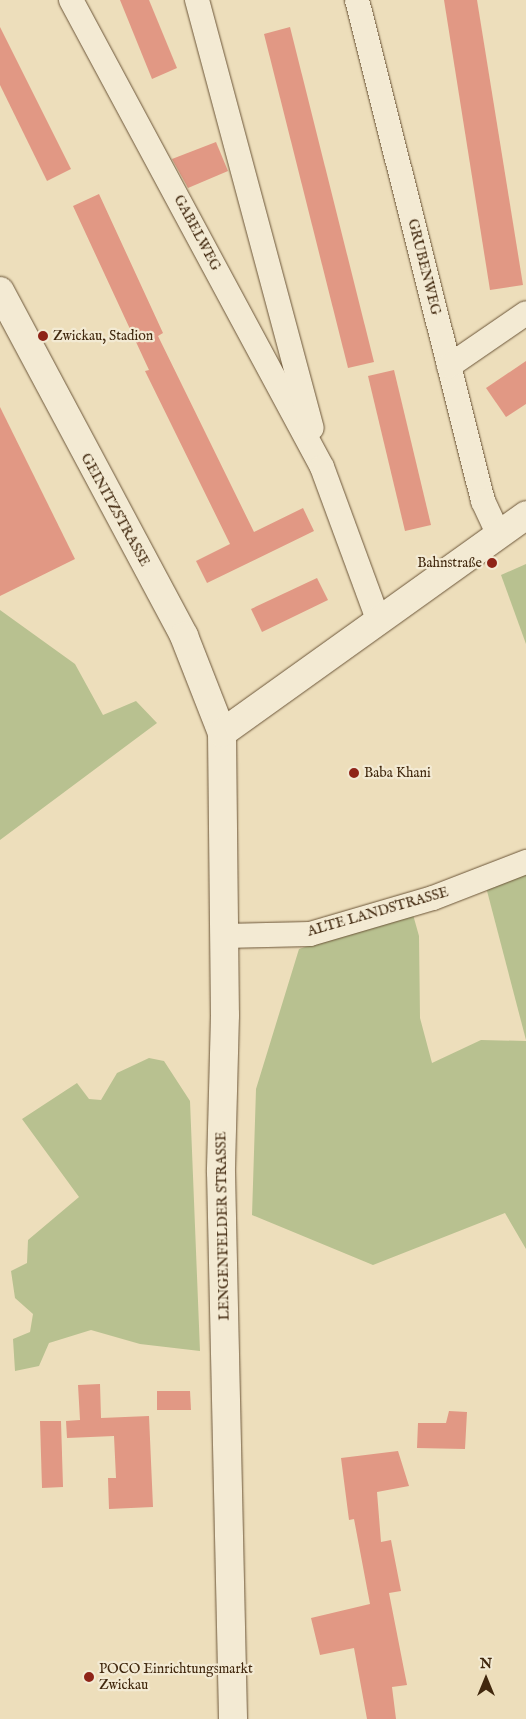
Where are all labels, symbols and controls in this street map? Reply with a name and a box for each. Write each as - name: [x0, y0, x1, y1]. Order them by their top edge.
- street label: GABELWEG: [170, 192, 224, 274]
- street label: GRUBENWEG: [404, 217, 444, 317]
- place label: Zwickau, Stadion: [53, 328, 153, 344]
- marker: Zwickau, Stadion: [37, 330, 49, 342]
- street label: GEINITZSTRASSE: [77, 451, 153, 569]
- place label: Bahnstraße: [417, 555, 482, 571]
- marker: Bahnstraße: [486, 557, 498, 569]
- place label: Baba Khani: [364, 765, 431, 781]
- marker: Baba Khani: [348, 767, 360, 779]
- street label: ALTE LANDSTRASSE: [305, 884, 451, 940]
- street label: LENGENFELDER STRASSE: [213, 1131, 233, 1321]
- north arrow: [461, 1654, 511, 1704]
- text: N: [480, 1655, 492, 1673]
- place label: POCO Einrichtungsmarkt Zwickau: [99, 1661, 253, 1694]
- marker: POCO Einrichtungsmarkt Zwickau: [83, 1671, 95, 1683]

